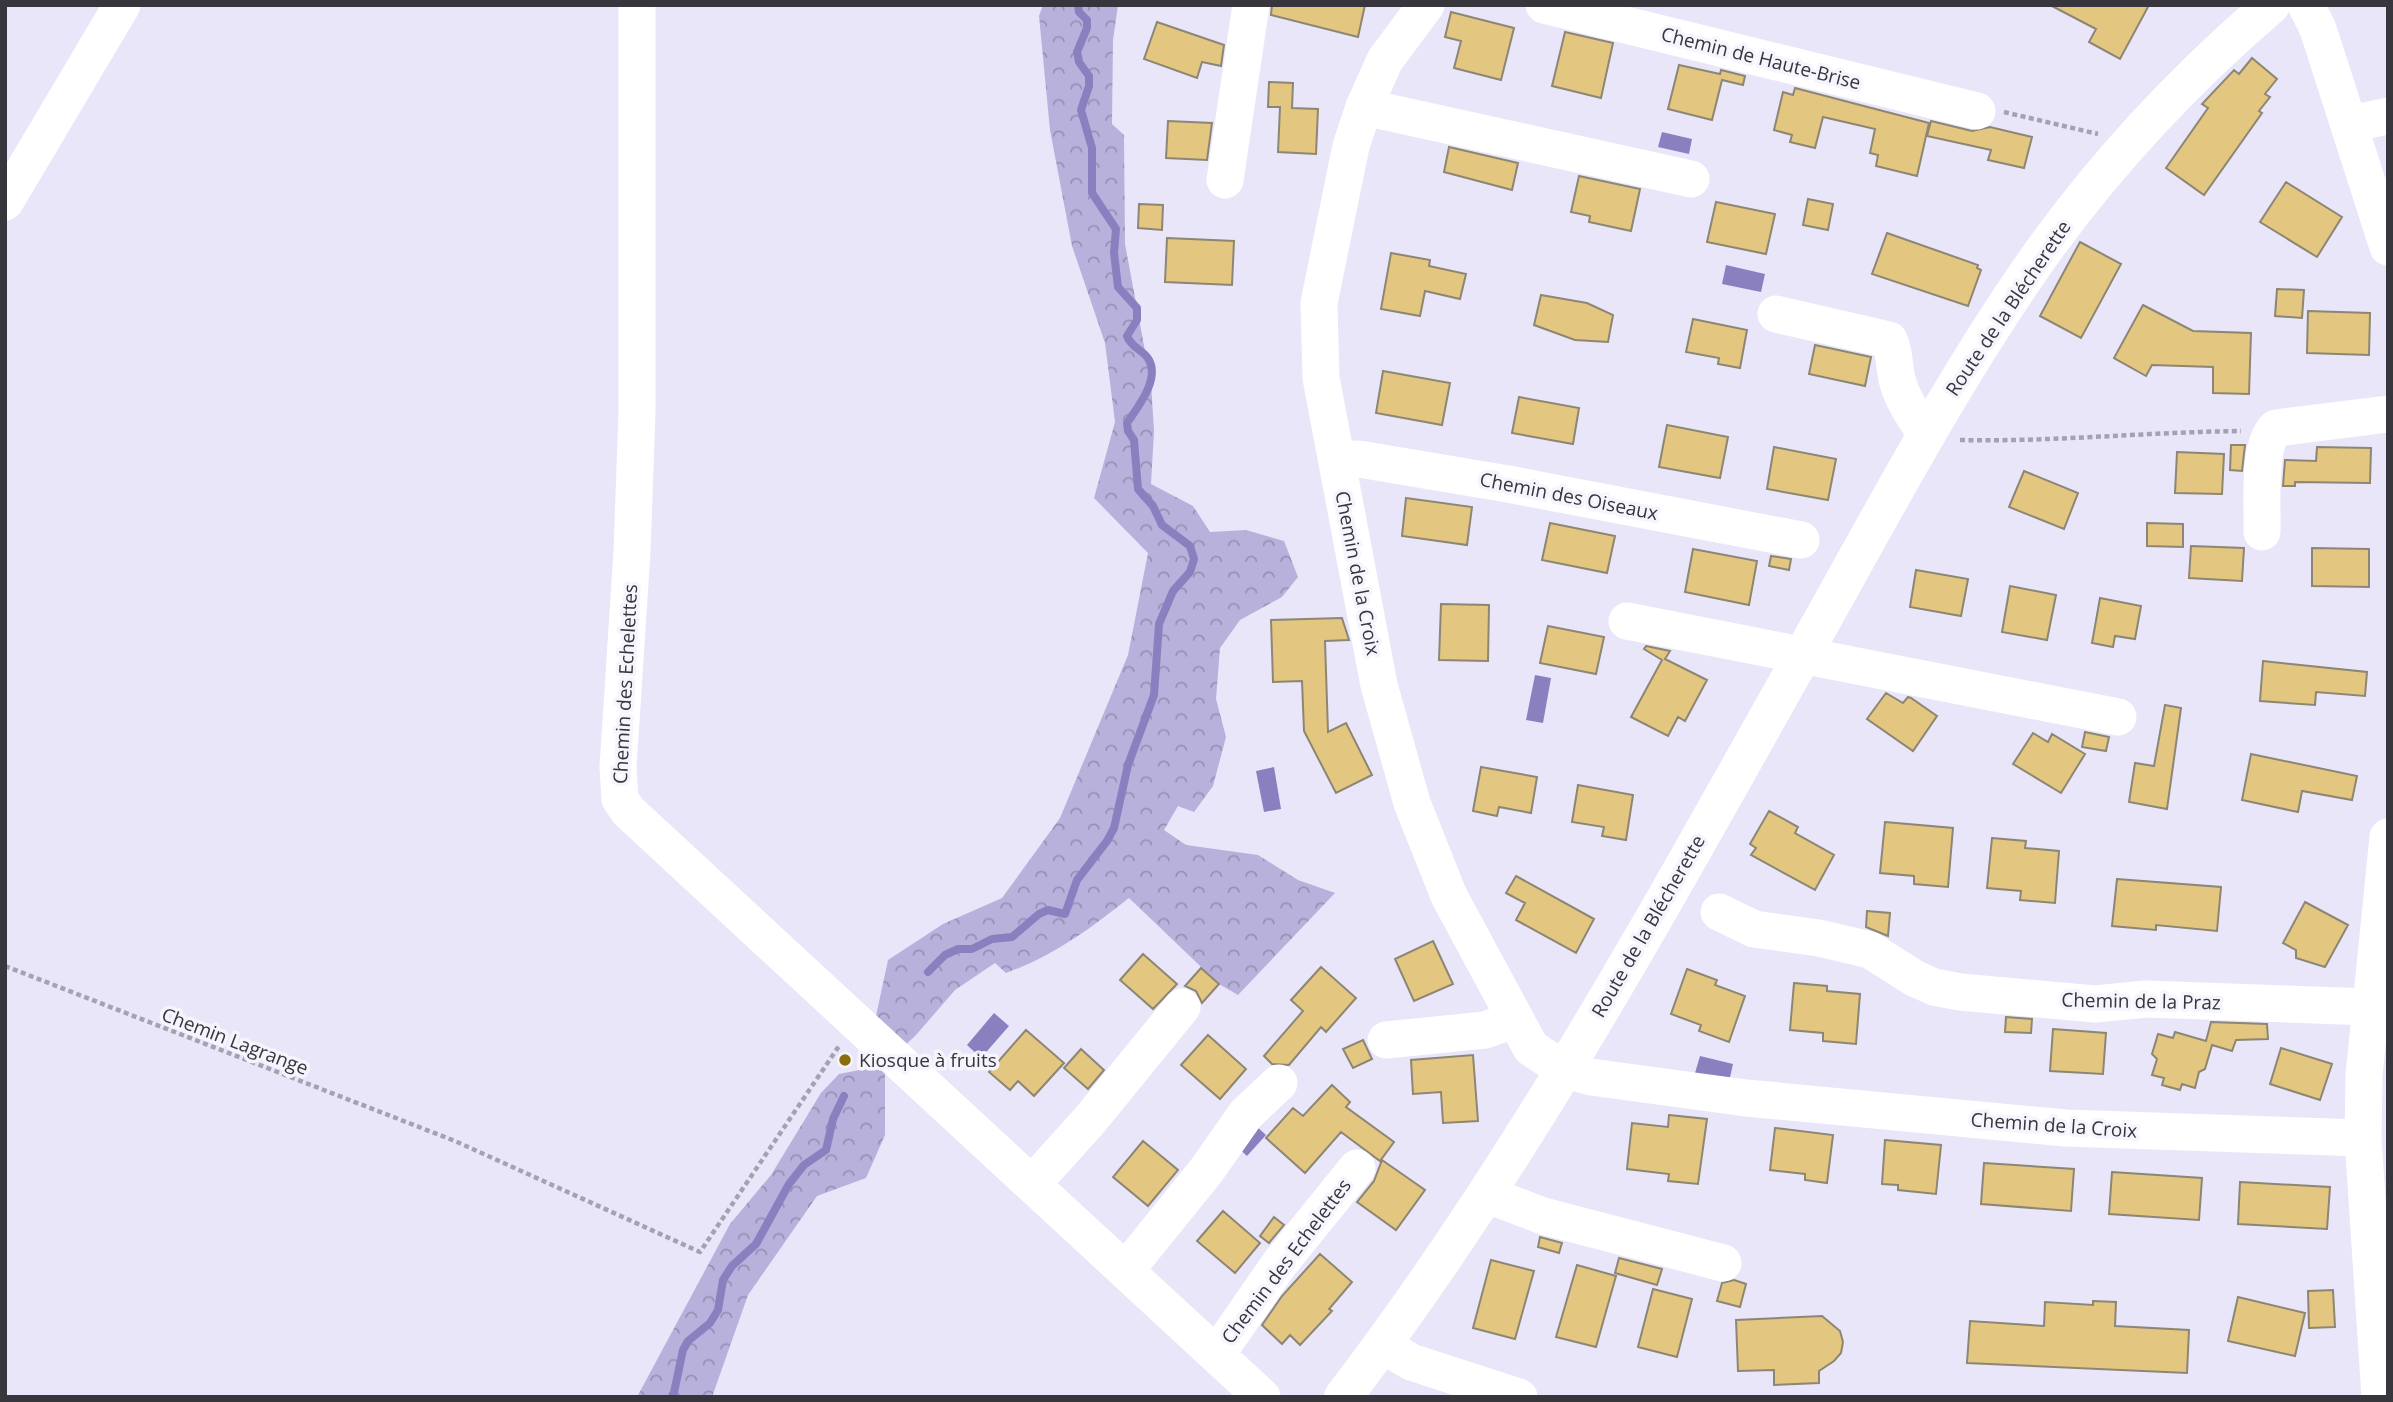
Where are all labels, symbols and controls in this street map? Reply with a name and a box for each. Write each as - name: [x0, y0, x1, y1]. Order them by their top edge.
- street label: Chemin de Haute-Brise: [1658, 21, 1864, 95]
- street label: Route de la Blécherette: [1939, 215, 2077, 401]
- street label: Chemin des Oiseaux: [1478, 466, 1660, 526]
- street label: Chemin de la Croix: [1329, 489, 1387, 657]
- street label: Chemin des Echelettes: [607, 583, 643, 785]
- street label: Route de la Blécherette: [1585, 830, 1711, 1022]
- street label: Chemin de la Praz: [2061, 987, 2221, 1015]
- street label: Chemin Lagrange: [158, 1001, 312, 1081]
- place label: Kiosque à fruits: [859, 1047, 997, 1073]
- marker: Kiosque à fruits: [837, 1052, 853, 1068]
- street label: Chemin de la Croix: [1970, 1106, 2138, 1144]
- street label: Chemin des Echelettes: [1215, 1173, 1357, 1349]

